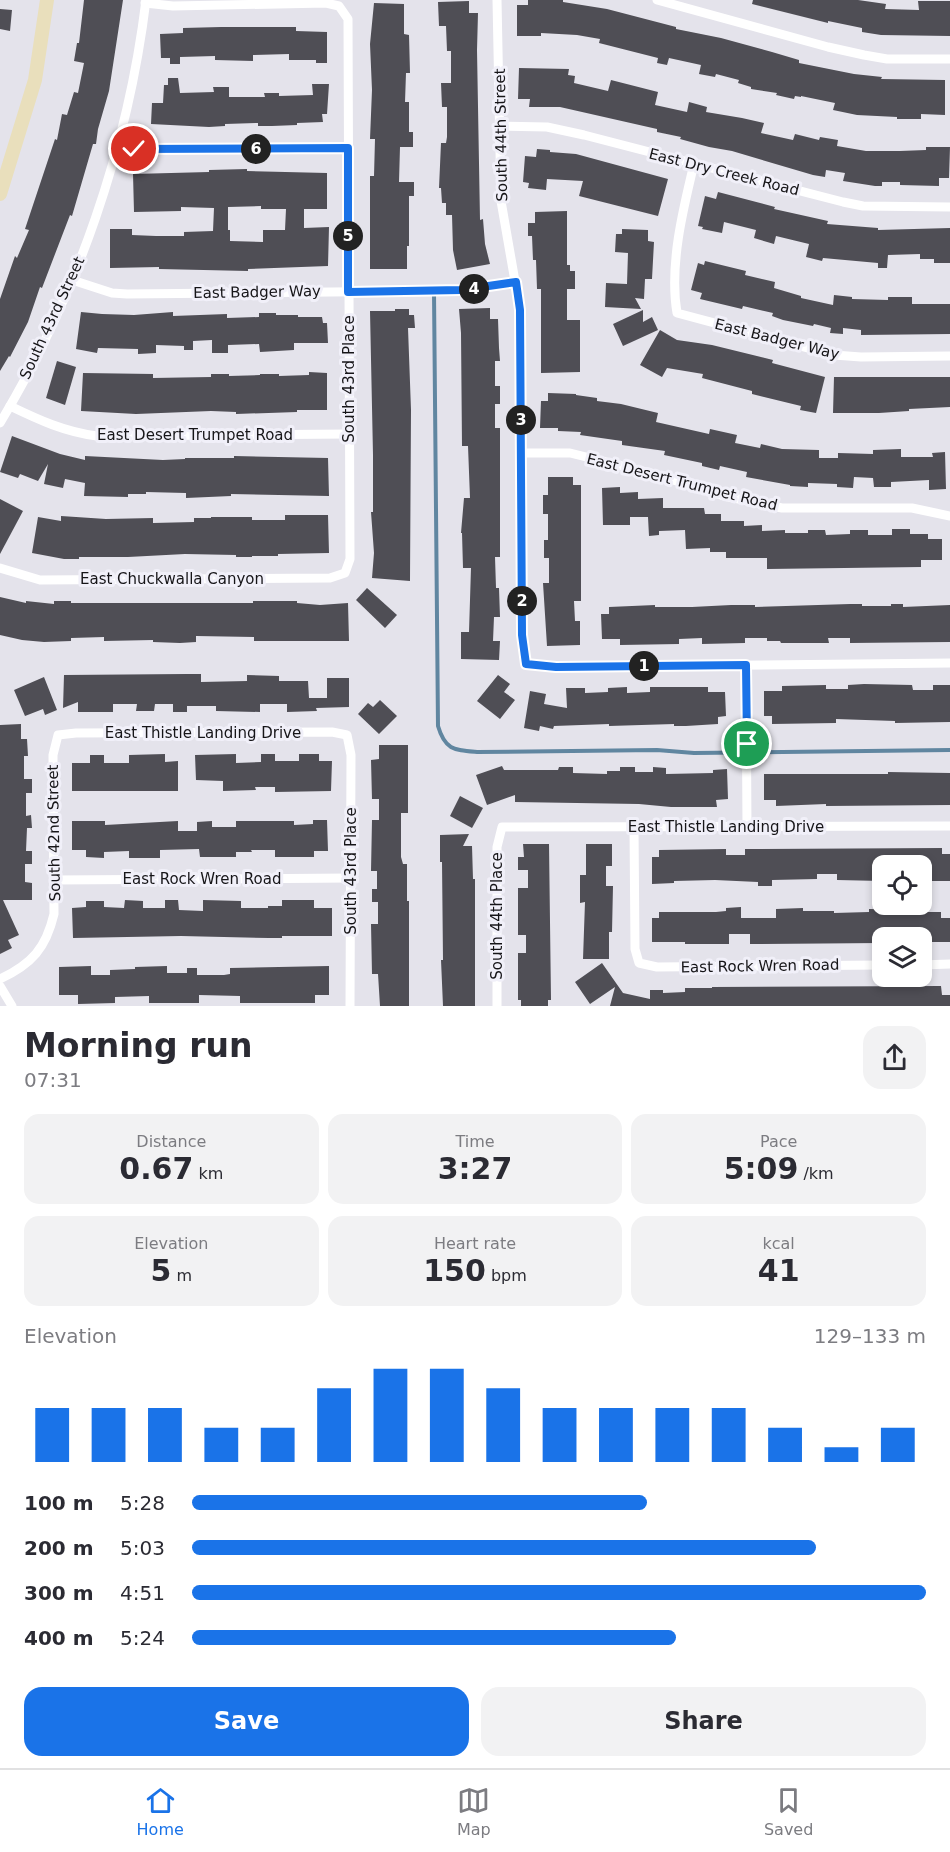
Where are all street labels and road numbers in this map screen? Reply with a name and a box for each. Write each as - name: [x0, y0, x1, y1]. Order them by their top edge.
- street label: South 44th Street: [491, 68, 511, 202]
- street label: East Dry Creek Road: [647, 145, 801, 199]
- street label: South 43rd Street: [16, 254, 88, 382]
- street label: East Badger Way: [193, 282, 321, 302]
- street label: South 43rd Place: [340, 315, 358, 443]
- street label: East Badger Way: [713, 315, 841, 363]
- street label: East Desert Trumpet Road: [97, 426, 293, 444]
- street label: East Desert Trumpet Road: [585, 450, 779, 514]
- street label: East Chuckwalla Canyon: [80, 570, 264, 588]
- street label: East Thistle Landing Drive: [105, 724, 301, 742]
- street label: South 42nd Street: [44, 764, 64, 902]
- street label: South 43rd Place: [342, 807, 360, 935]
- street label: East Thistle Landing Drive: [628, 818, 824, 836]
- street label: South 44th Place: [488, 852, 506, 980]
- street label: East Rock Wren Road: [123, 870, 281, 888]
- street label: East Rock Wren Road: [680, 956, 840, 976]

